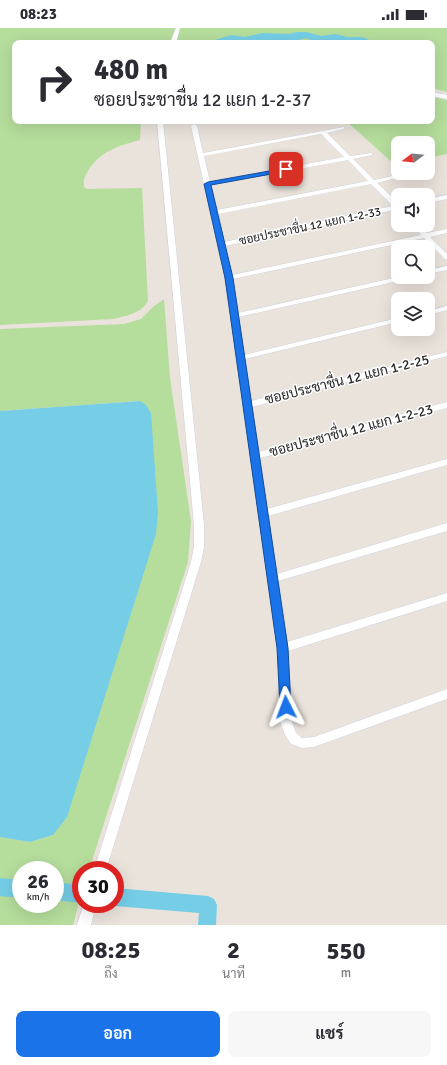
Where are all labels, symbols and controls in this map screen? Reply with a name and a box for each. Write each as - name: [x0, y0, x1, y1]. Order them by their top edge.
- text: 08:23: [20, 5, 57, 23]
- text: 480 m: [94, 53, 168, 87]
- icon: right: [28, 56, 80, 108]
- text: ซอยประชาชื่น 12 แยก 1-2-37: [94, 89, 311, 111]
- north arrow: [391, 136, 435, 180]
- map controls: [391, 136, 435, 336]
- pin: [269, 152, 303, 186]
- icon: arrive: [275, 158, 297, 180]
- button: sound: [391, 188, 435, 232]
- street label: ซอยประชาชื่น 12 แยก 1-2-33: [237, 200, 383, 249]
- button: search: [391, 240, 435, 284]
- button: layers: [391, 292, 435, 336]
- street label: ซอยประชาชื่น 12 แยก 1-2-25: [262, 347, 431, 408]
- street label: ซอยประชาชื่น 12 แยก 1-2-23: [266, 397, 435, 461]
- position arrow: [265, 686, 307, 728]
- speed limit sign: 30: [72, 861, 124, 913]
- text: 26: [27, 869, 49, 894]
- text: km/h: [27, 891, 49, 903]
- text: 08:25: [82, 935, 140, 965]
- text: 2: [227, 935, 240, 965]
- text: 550: [327, 936, 365, 966]
- text: m: [341, 965, 351, 981]
- text: ถึง: [104, 966, 118, 982]
- text: นาที: [222, 966, 245, 982]
- button: ออก: [16, 1011, 220, 1057]
- button: แชร์: [228, 1011, 431, 1057]

